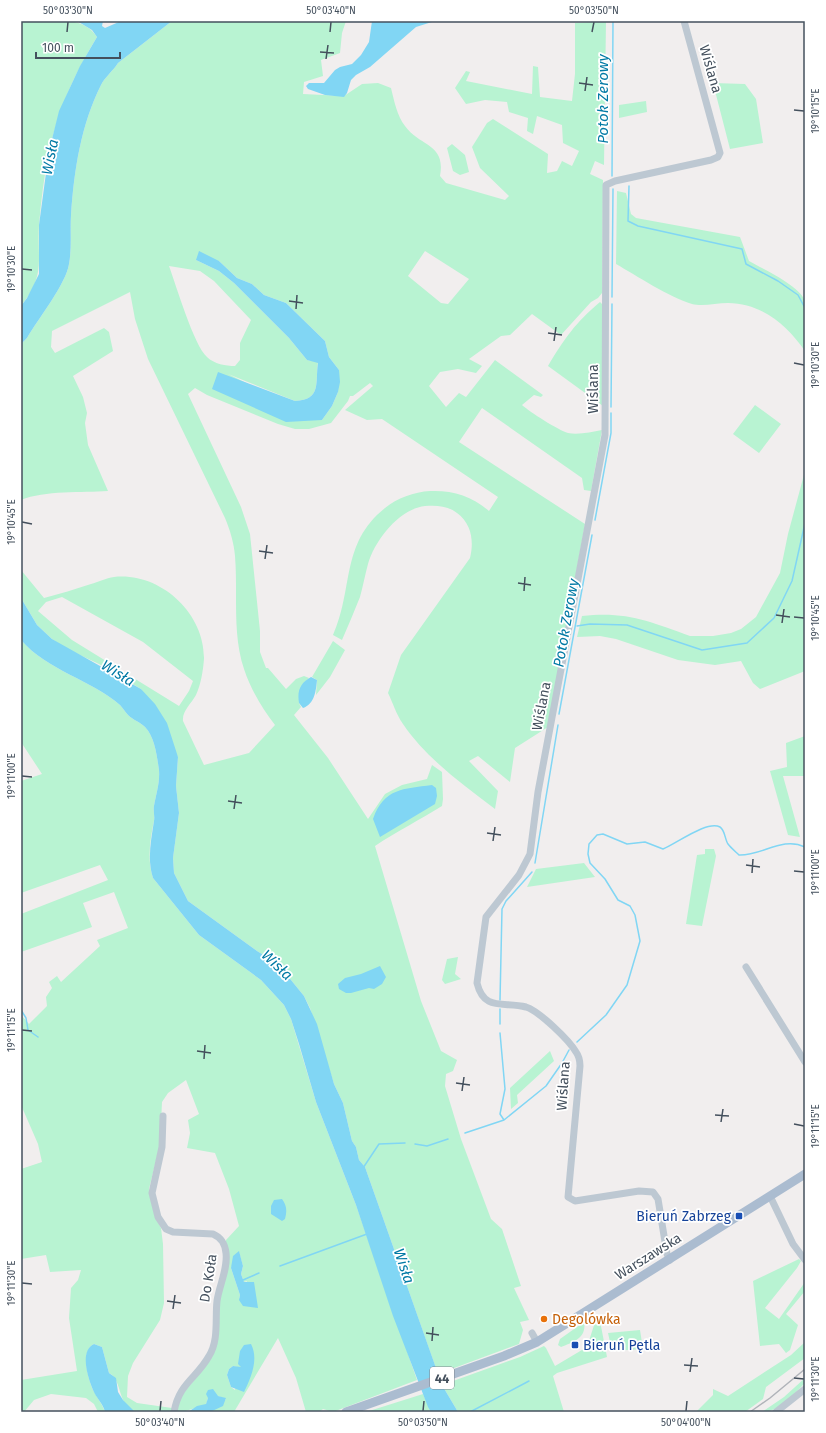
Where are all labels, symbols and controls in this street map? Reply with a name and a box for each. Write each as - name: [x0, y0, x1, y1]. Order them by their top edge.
- text: 50°03'30"N: [43, 5, 93, 17]
- text: 50°03'40"N: [306, 5, 356, 17]
- text: 50°03'50"N: [569, 5, 619, 17]
- scale bar: [36, 34, 120, 60]
- text: 100 m: [42, 41, 74, 55]
- street label: Wiślana: [696, 43, 726, 95]
- water label: Potok Zerowy: [594, 53, 612, 144]
- text: 19°10'15"E: [810, 88, 822, 134]
- water label: Wisła: [38, 138, 62, 176]
- text: 19°10'30"E: [6, 246, 18, 292]
- text: 19°10'30"E: [810, 342, 822, 388]
- street label: Wiślana: [585, 364, 602, 414]
- text: 19°10'45"E: [6, 499, 18, 545]
- water label: Potok Zerowy: [549, 577, 583, 669]
- text: 19°10'45"E: [810, 595, 822, 641]
- water label: Wisła: [98, 656, 138, 690]
- street label: Wiślana: [528, 680, 555, 732]
- text: 19°11'00"E: [6, 753, 18, 799]
- text: 19°11'00"E: [810, 849, 822, 895]
- water label: Wisła: [258, 946, 296, 984]
- text: 19°11'15"E: [6, 1008, 18, 1052]
- street label: Wiślana: [553, 1061, 574, 1111]
- text: 19°11'15"E: [810, 1104, 822, 1148]
- place label: Bieruń Zabrzeg: [636, 1208, 732, 1225]
- marker: Bieruń Zabrzeg: [734, 1211, 744, 1221]
- street label: Warszawska: [612, 1229, 685, 1284]
- water label: Wisła: [390, 1246, 418, 1286]
- street label: Do Koła: [196, 1253, 221, 1304]
- text: 19°11'30"E: [6, 1260, 18, 1306]
- place label: Degolówka: [552, 1311, 621, 1328]
- marker: Degolówka: [539, 1314, 549, 1324]
- place label: Bieruń Pętla: [583, 1337, 660, 1354]
- marker: Bieruń Pętla: [570, 1340, 580, 1350]
- text: 19°11'30"E: [810, 1356, 822, 1402]
- road number: 44: [430, 1367, 454, 1389]
- text: 50°03'40"N: [135, 1417, 185, 1429]
- text: 50°03'50"N: [398, 1417, 448, 1429]
- text: 50°04'00"N: [661, 1417, 711, 1429]

